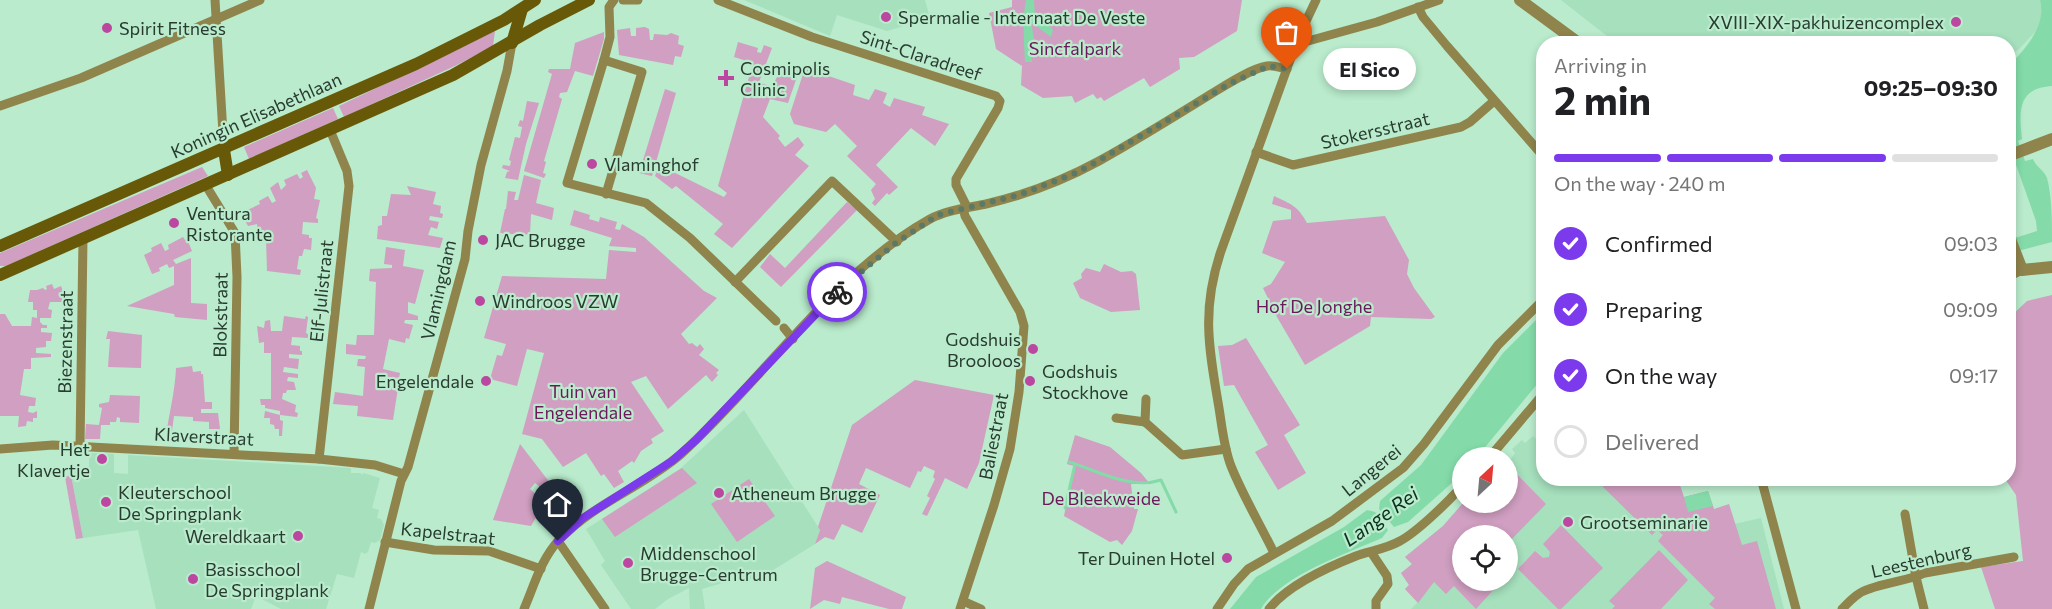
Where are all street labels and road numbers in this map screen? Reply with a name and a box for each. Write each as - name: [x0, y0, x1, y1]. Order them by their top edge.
- street label: Sint-Claradreef: [857, 25, 985, 85]
- street label: Koningin Elisabethlaan: [167, 67, 345, 163]
- street label: Stokersstraat: [1318, 107, 1432, 153]
- street label: Vlamingdam: [416, 238, 460, 342]
- street label: Elf-Julistraat: [305, 239, 337, 343]
- street label: Blokstraat: [208, 272, 232, 358]
- street label: Biezenstraat: [53, 290, 77, 394]
- street label: Baliestraat: [974, 390, 1012, 482]
- street label: Klaverstraat: [154, 422, 254, 450]
- street label: Langerei: [1337, 439, 1405, 501]
- street label: Kapelstraat: [400, 517, 496, 549]
- street label: Leestenburg: [1869, 538, 1973, 582]

